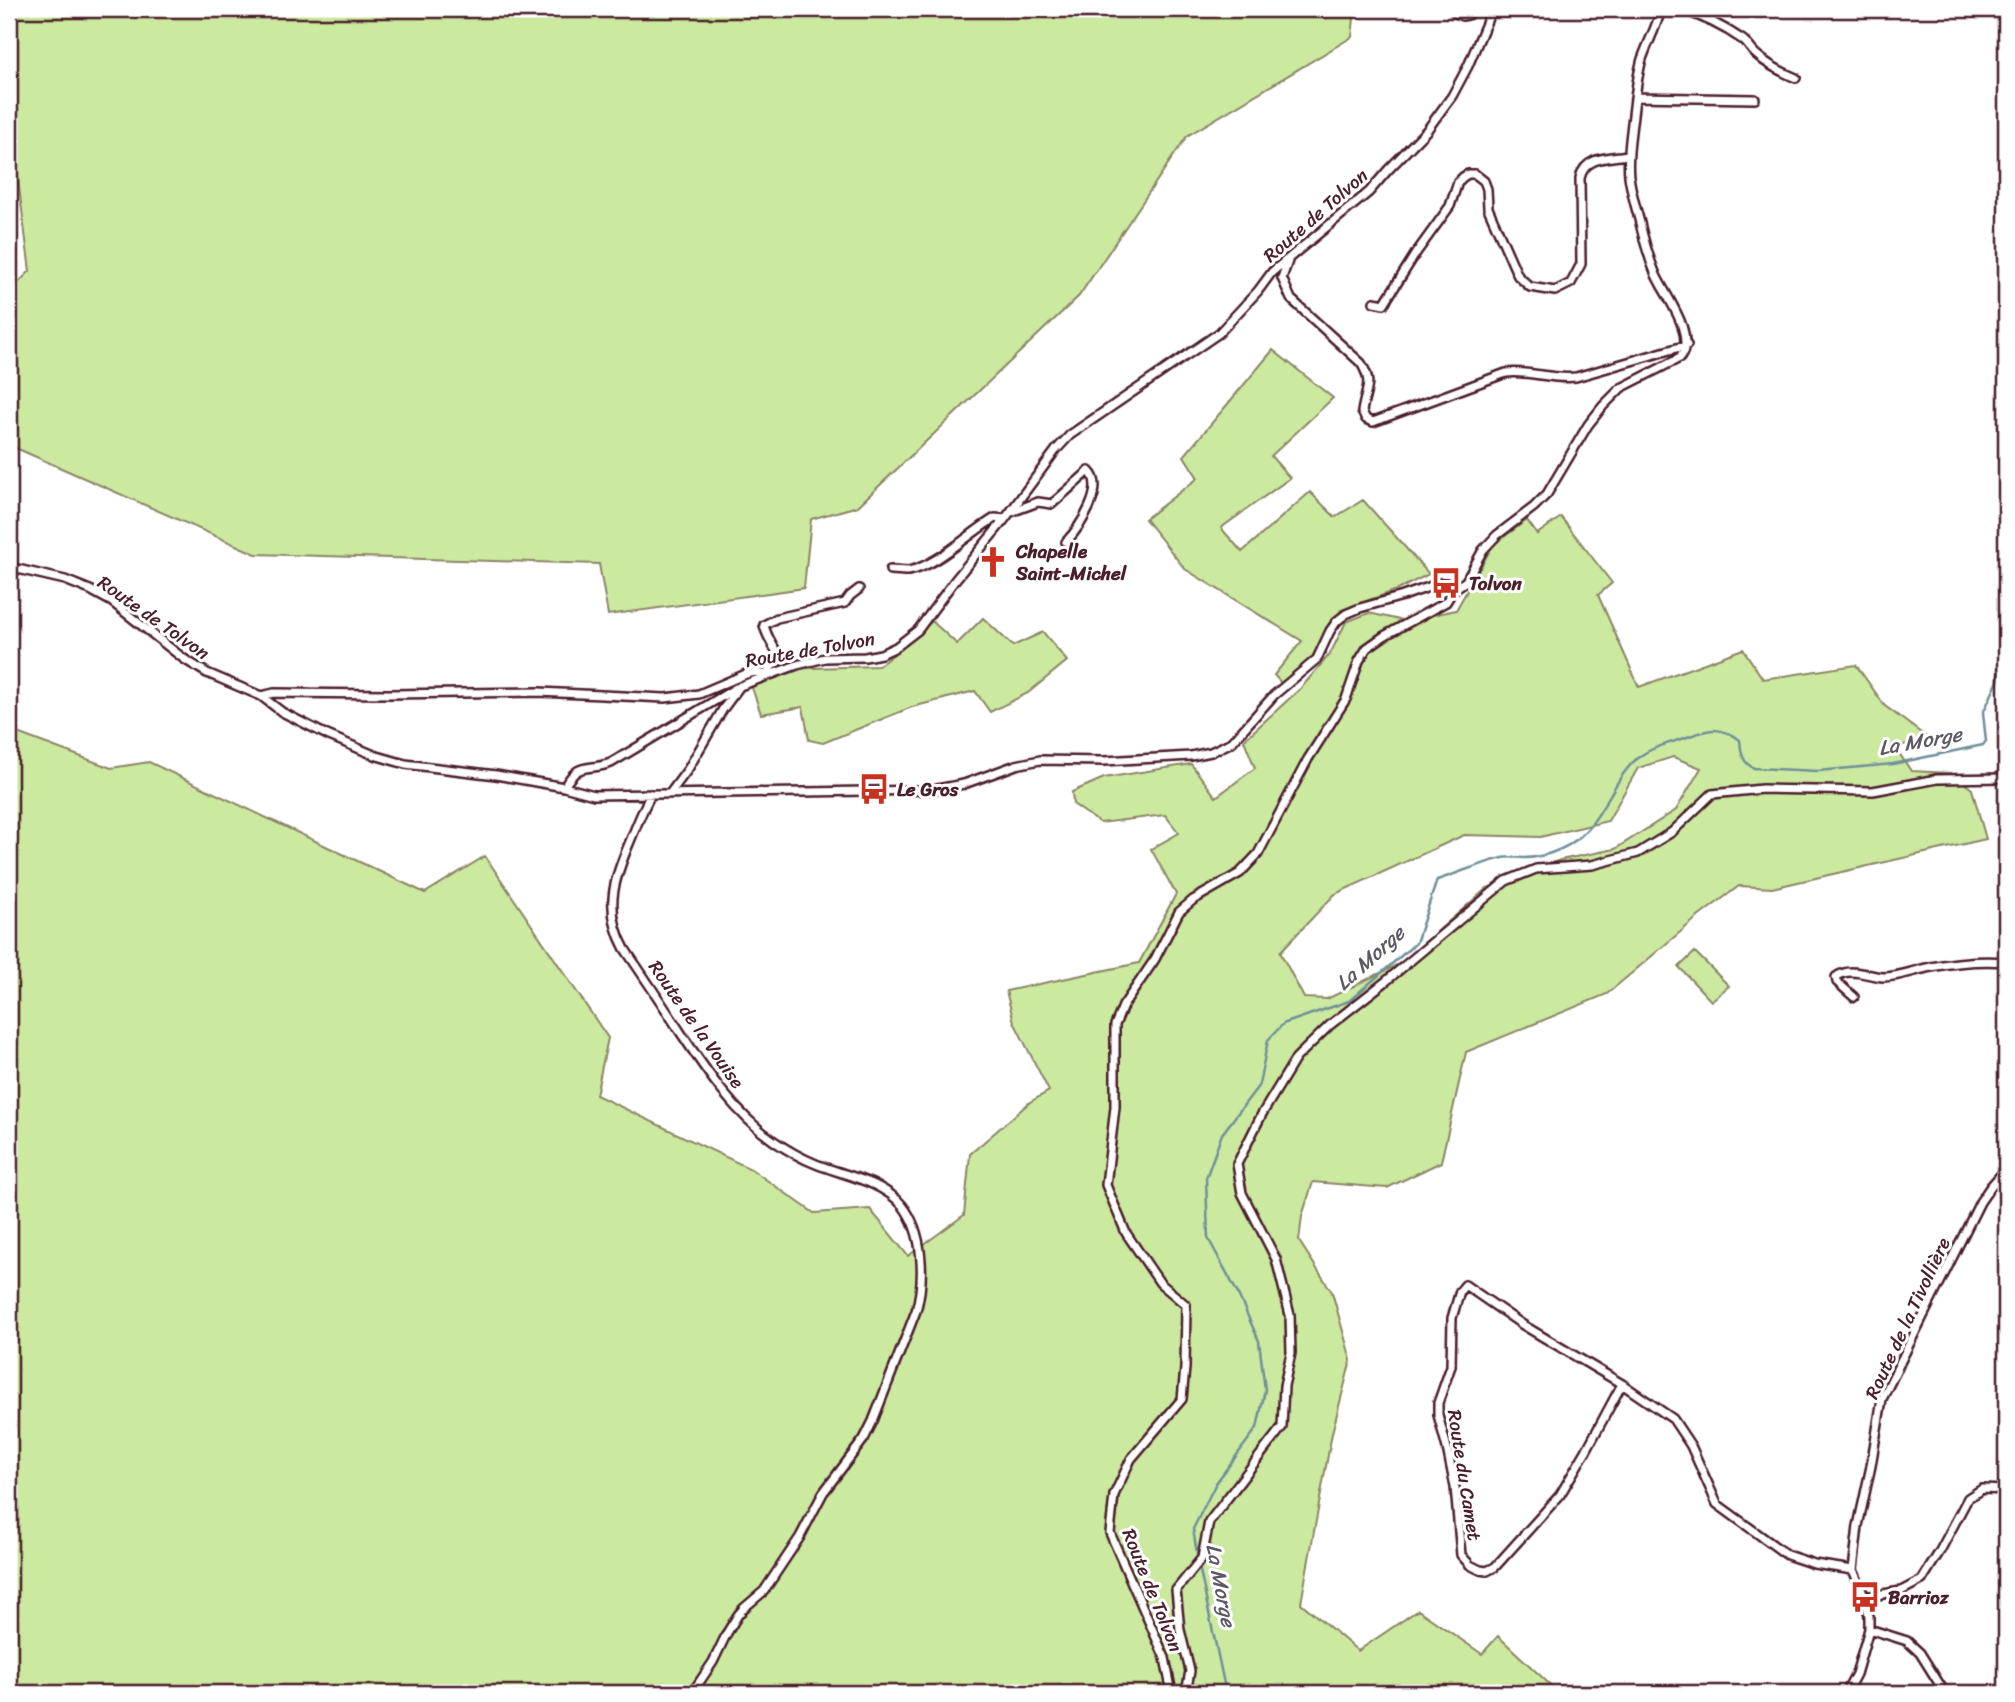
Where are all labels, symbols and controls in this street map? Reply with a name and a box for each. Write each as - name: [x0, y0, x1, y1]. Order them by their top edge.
- street label: Route de Tolvon: [1255, 160, 1376, 271]
- place label: Chapelle Saint-Michel: [1015, 535, 1128, 590]
- church icon: Chapelle Saint-Michel: [976, 545, 1010, 579]
- street label: Route de Tolvon: [91, 566, 217, 668]
- bus stop icon: Tolvon: [1429, 566, 1463, 600]
- place label: Tolvon: [1469, 567, 1522, 600]
- street label: Route de Tolvon: [743, 622, 877, 677]
- water label: La Morge: [1876, 715, 1966, 767]
- bus stop icon: Le Gros: [857, 772, 891, 806]
- place label: Le Gros: [897, 773, 960, 806]
- water label: La Morge: [1326, 915, 1415, 1000]
- street label: Route de la Vouise: [640, 953, 753, 1096]
- street label: Route de la Tivollière: [1855, 1232, 1959, 1405]
- street label: Route du Camet: [1438, 1407, 1491, 1543]
- street label: Route de Tolvon: [1113, 1523, 1192, 1657]
- water label: La Morge: [1194, 1540, 1248, 1632]
- bus stop icon: Barrioz: [1848, 1580, 1882, 1614]
- place label: Barrioz: [1888, 1581, 1950, 1614]

